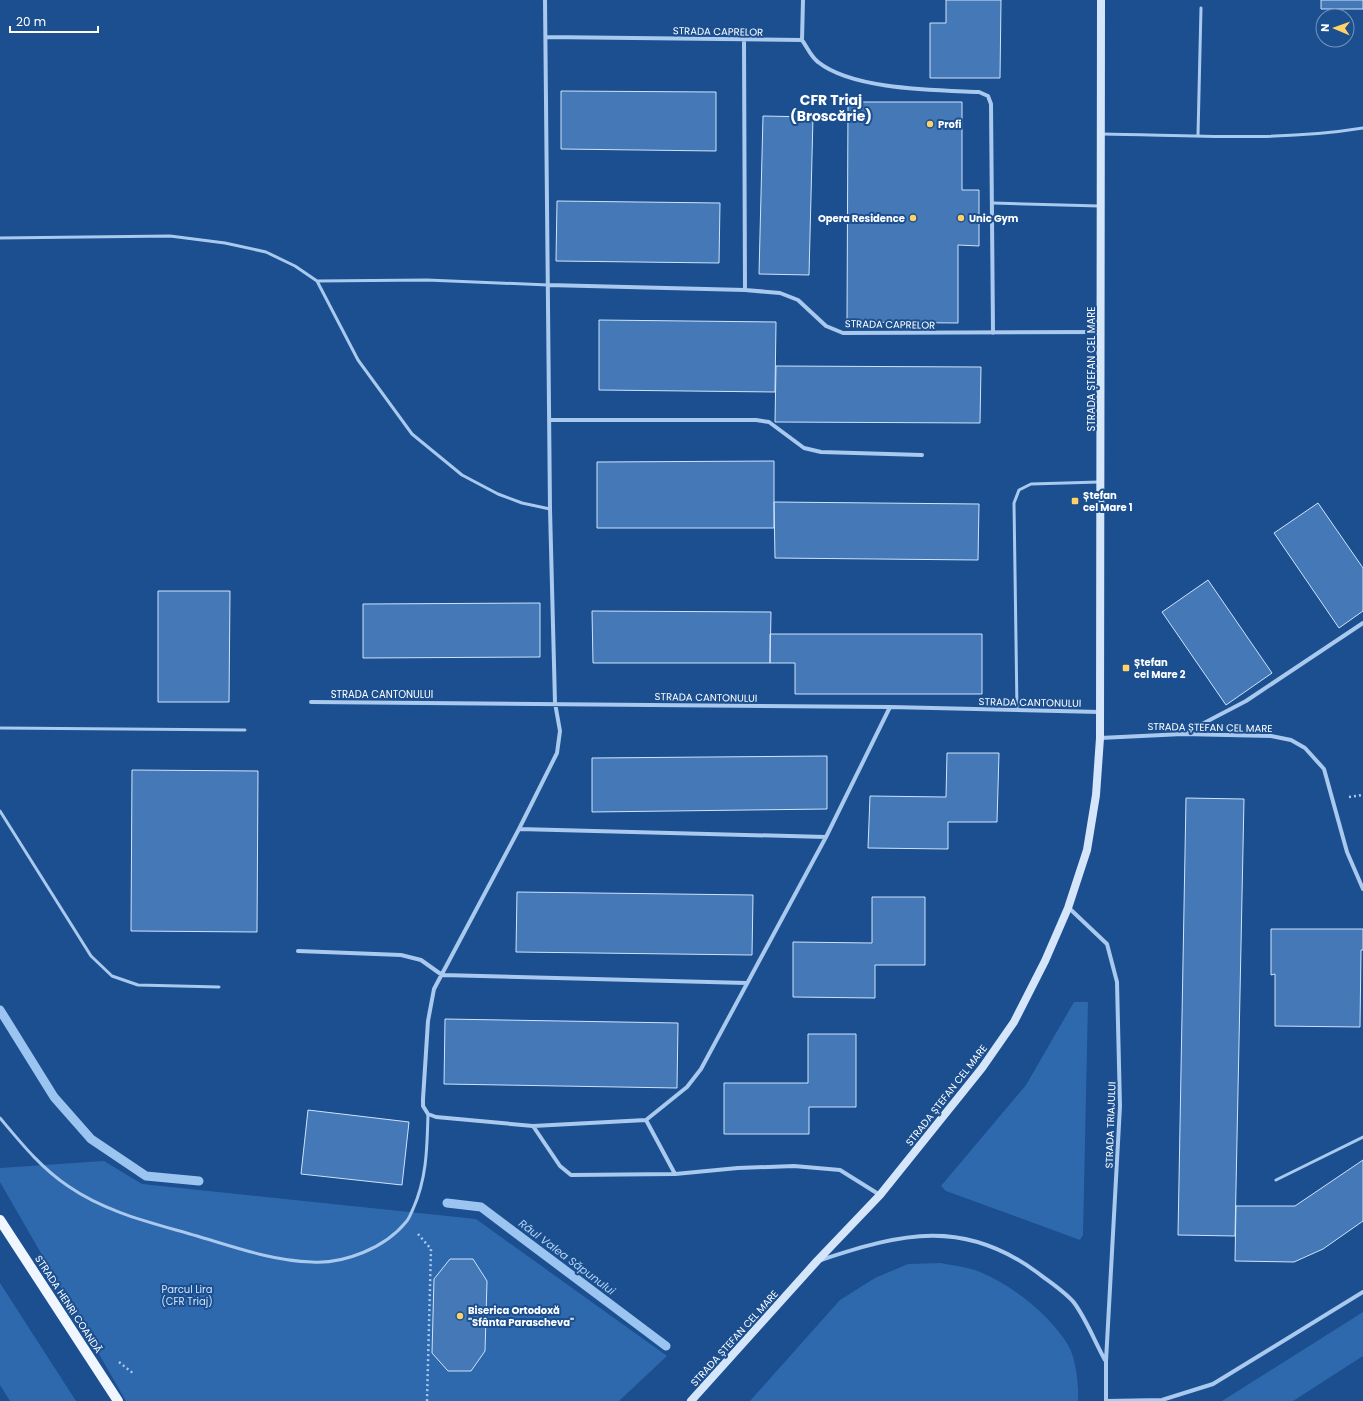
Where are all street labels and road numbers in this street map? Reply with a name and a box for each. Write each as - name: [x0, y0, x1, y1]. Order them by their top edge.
- street label: STRADA CAPRELOR: [673, 23, 763, 40]
- street label: STRADA ȘTEFAN CEL MARE: [1084, 307, 1099, 431]
- street label: STRADA CAPRELOR: [845, 316, 935, 333]
- street label: STRADA CANTONULUI: [331, 687, 433, 702]
- street label: STRADA CANTONULUI: [655, 689, 757, 706]
- street label: STRADA CANTONULUI: [979, 694, 1081, 711]
- street label: STRADA ȘTEFAN CEL MARE: [1147, 719, 1273, 736]
- street label: STRADA ȘTEFAN CEL MARE: [902, 1041, 991, 1149]
- street label: STRADA TRIAJULUI: [1101, 1081, 1120, 1169]
- street label: STRADA HENRI COANDĂ: [31, 1252, 106, 1356]
- street label: STRADA ȘTEFAN CEL MARE: [687, 1287, 782, 1390]

